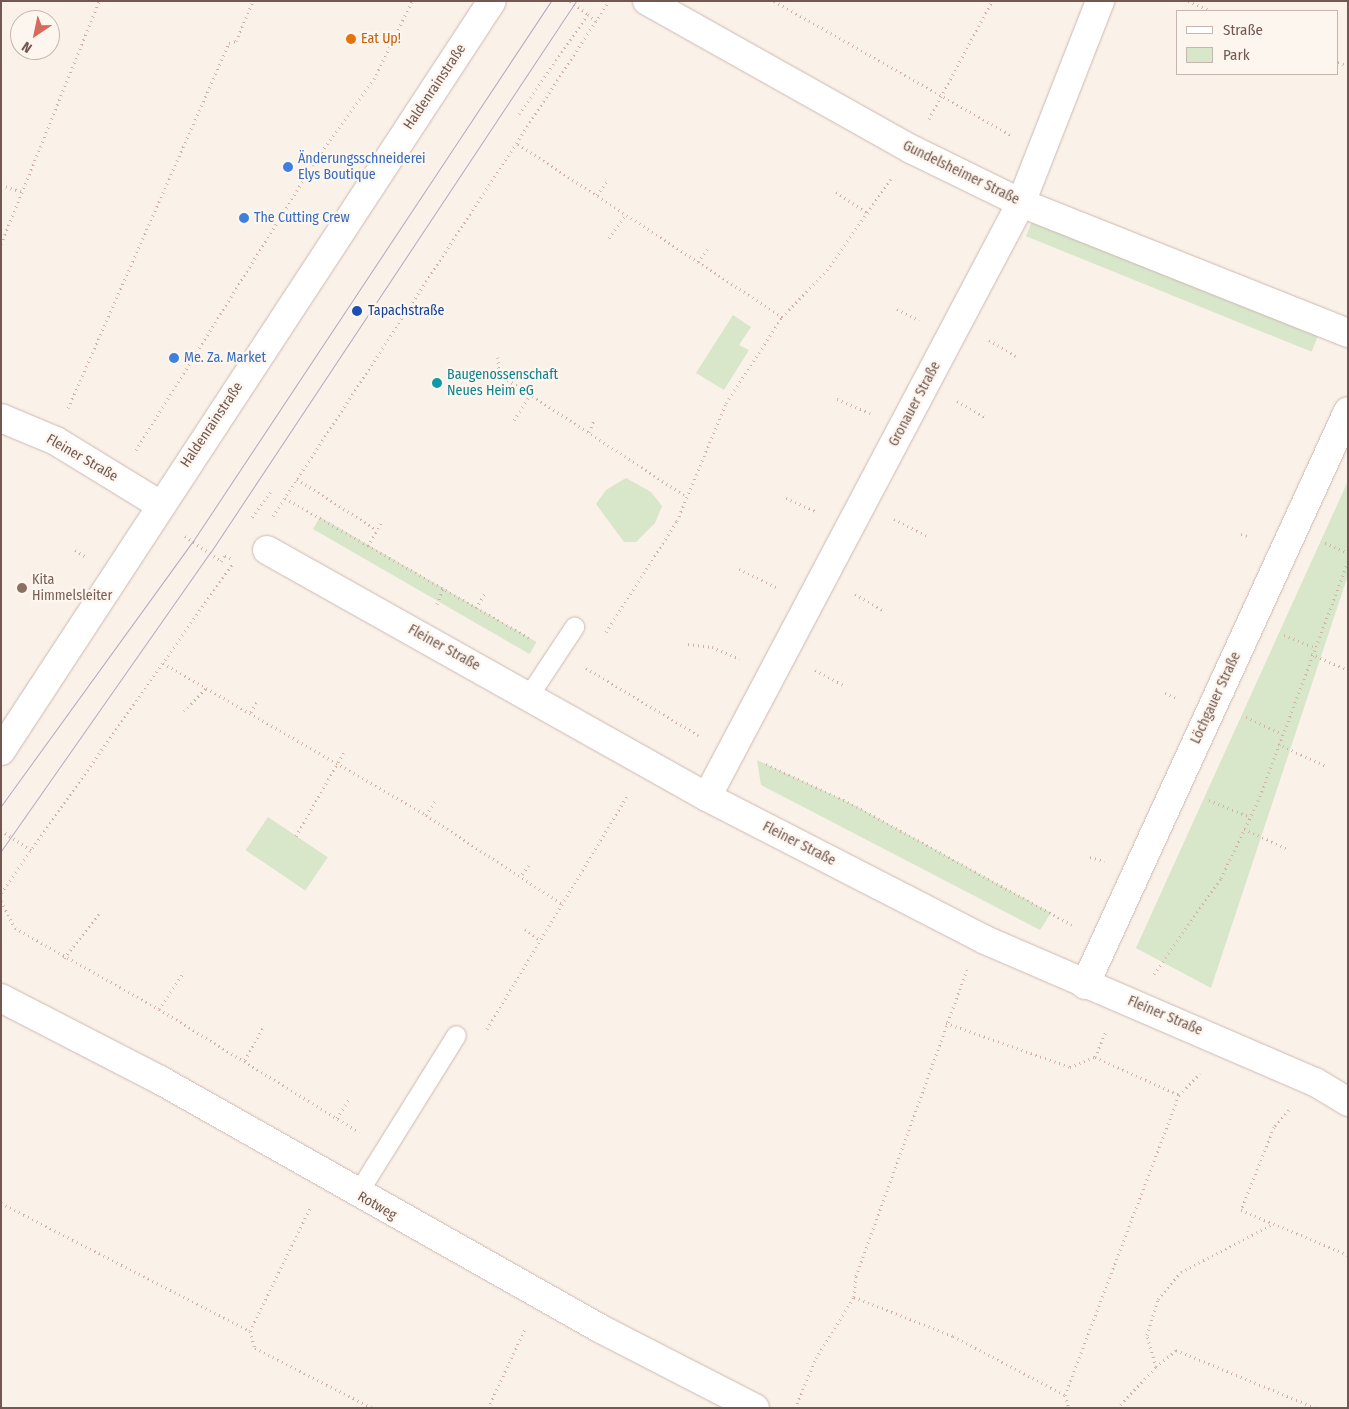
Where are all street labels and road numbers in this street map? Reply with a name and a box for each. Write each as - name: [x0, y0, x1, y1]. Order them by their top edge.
- street label: Haldenrainstraße: [400, 41, 470, 133]
- street label: Gundelsheimer Straße: [900, 137, 1022, 209]
- street label: Gronauer Straße: [886, 359, 944, 449]
- street label: Haldenrainstraße: [177, 379, 247, 471]
- street label: Fleiner Straße: [43, 431, 121, 485]
- street label: Fleiner Straße: [405, 621, 483, 675]
- street label: Löchgauer Straße: [1187, 649, 1245, 747]
- street label: Fleiner Straße: [760, 818, 838, 870]
- street label: Fleiner Straße: [1125, 993, 1205, 1039]
- street label: Rotweg: [355, 1188, 399, 1224]

